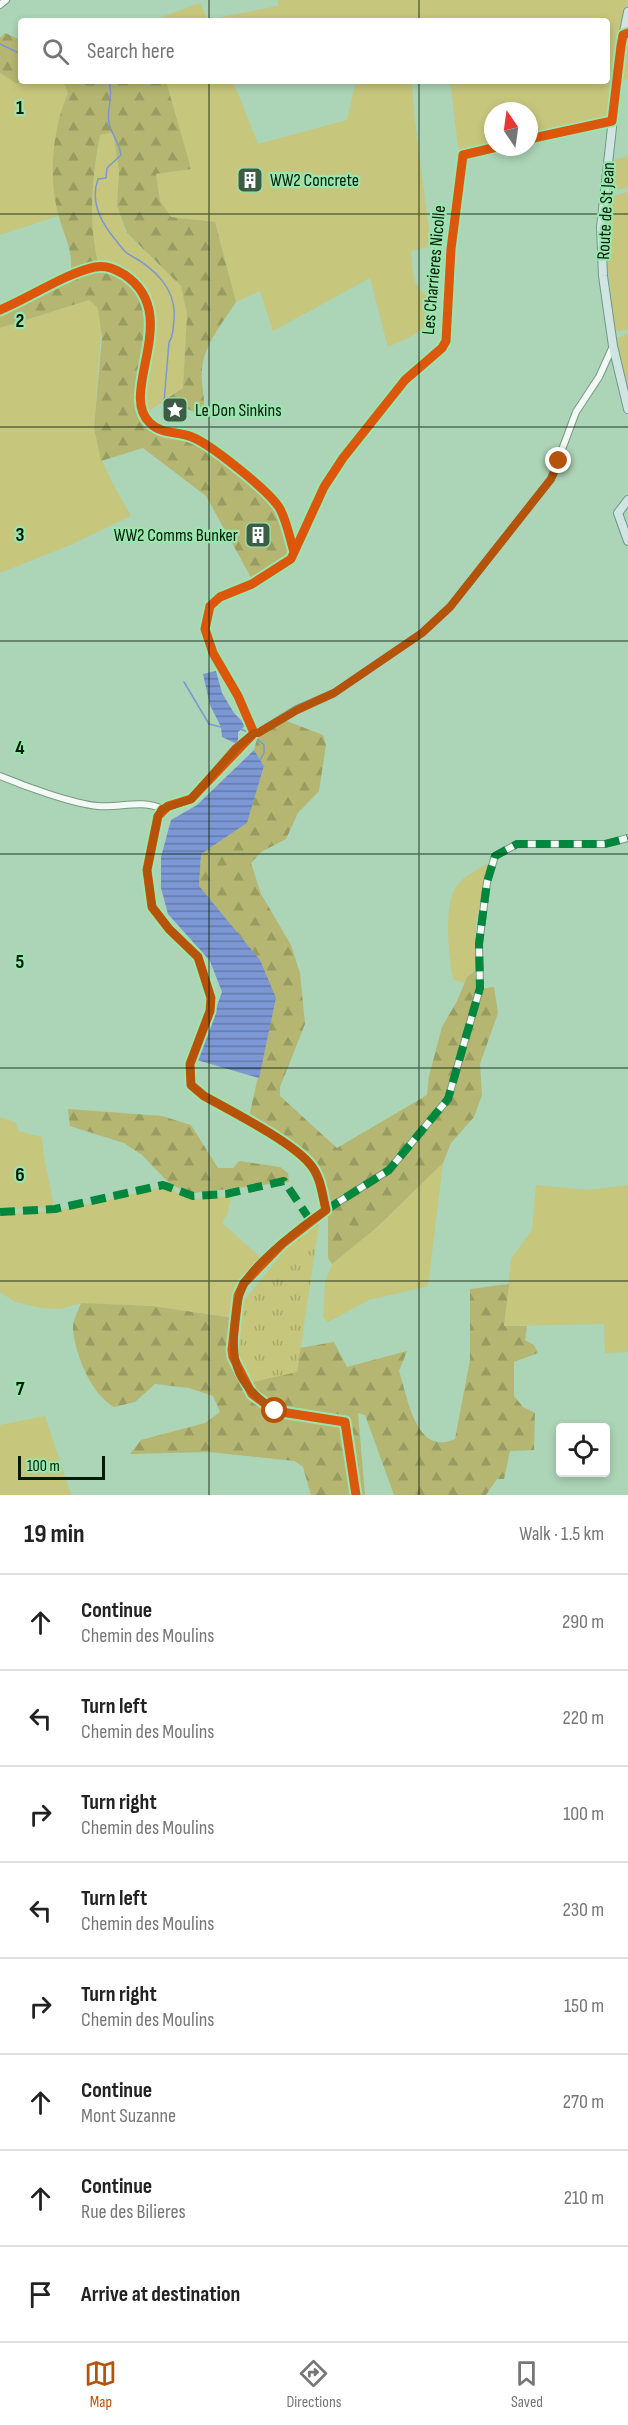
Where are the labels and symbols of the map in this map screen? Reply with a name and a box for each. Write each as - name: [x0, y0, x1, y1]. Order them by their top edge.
- text: 1: [16, 96, 24, 120]
- north arrow: [484, 102, 538, 156]
- street label: Route de St Jean: [593, 162, 619, 260]
- building icon: WW2 Concrete: [235, 165, 265, 195]
- place label: WW2 Concrete: [270, 170, 359, 191]
- street label: Les Charrieres Nicolle: [418, 204, 450, 336]
- text: 2: [16, 309, 24, 333]
- place icon: Le Don Sinkins: [160, 395, 190, 425]
- place label: Le Don Sinkins: [195, 400, 282, 421]
- route end: [545, 447, 571, 473]
- building icon: WW2 Comms Bunker: [243, 520, 273, 550]
- text: 3: [16, 523, 25, 547]
- place label: WW2 Comms Bunker: [114, 525, 238, 546]
- text: 4: [15, 736, 25, 760]
- text: 5: [16, 950, 25, 974]
- text: 6: [15, 1163, 25, 1187]
- text: 7: [16, 1377, 25, 1401]
- route start: [261, 1397, 287, 1423]
- scale bar: [18, 1453, 105, 1480]

